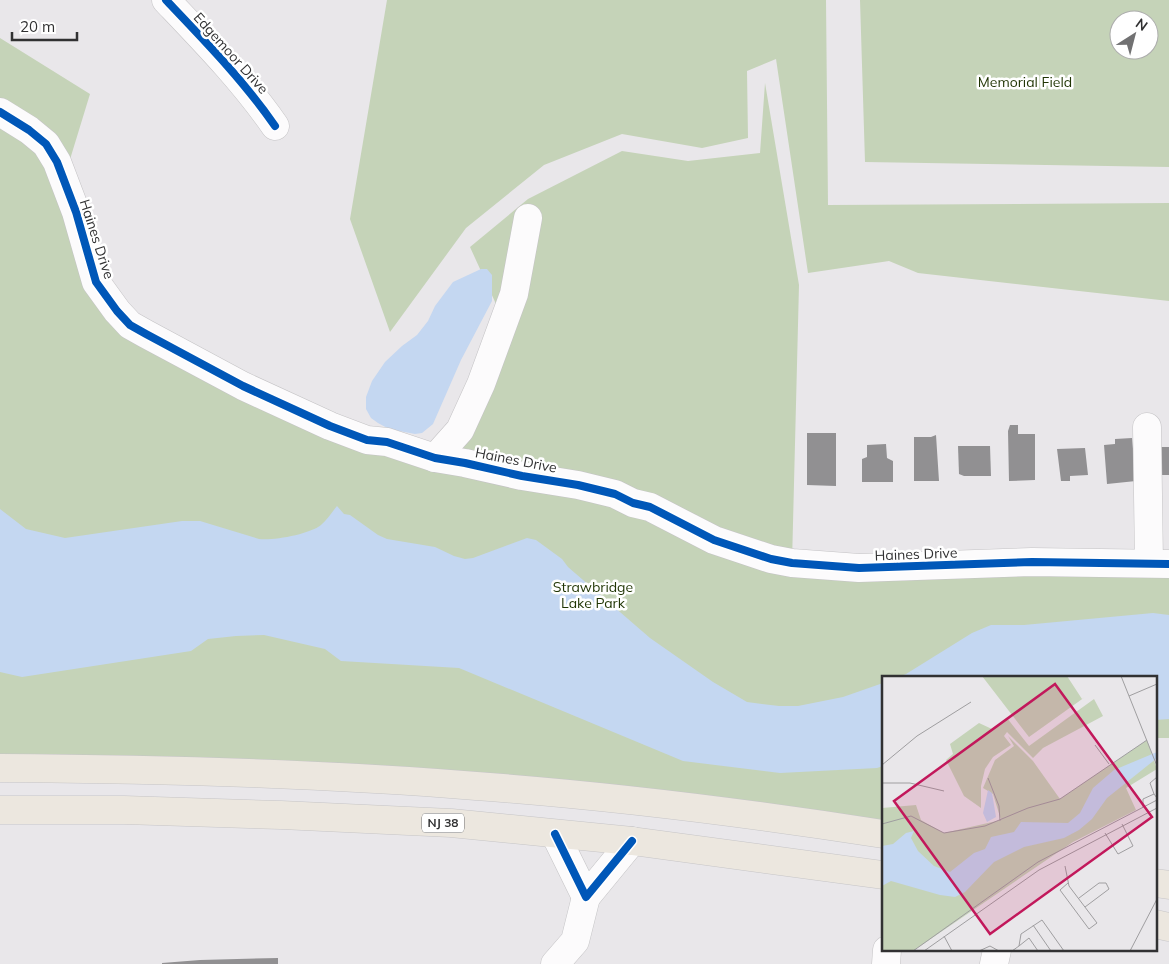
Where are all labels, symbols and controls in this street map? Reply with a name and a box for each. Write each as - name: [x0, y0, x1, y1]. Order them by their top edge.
- street label: Edgemoor Drive: [190, 9, 272, 97]
- scale bar: [12, 10, 78, 42]
- north arrow: [1109, 10, 1159, 60]
- text: N: [1132, 14, 1151, 35]
- text: 20 m: [20, 17, 55, 36]
- park label: Memorial Field: [978, 73, 1072, 91]
- street label: Haines Drive: [76, 197, 118, 281]
- street label: Haines Drive: [474, 443, 558, 477]
- street label: Haines Drive: [874, 544, 958, 564]
- park label: Strawbridge Lake Park: [553, 578, 633, 612]
- inset map: [882, 676, 1156, 952]
- road number: NJ 38: [422, 814, 464, 832]

